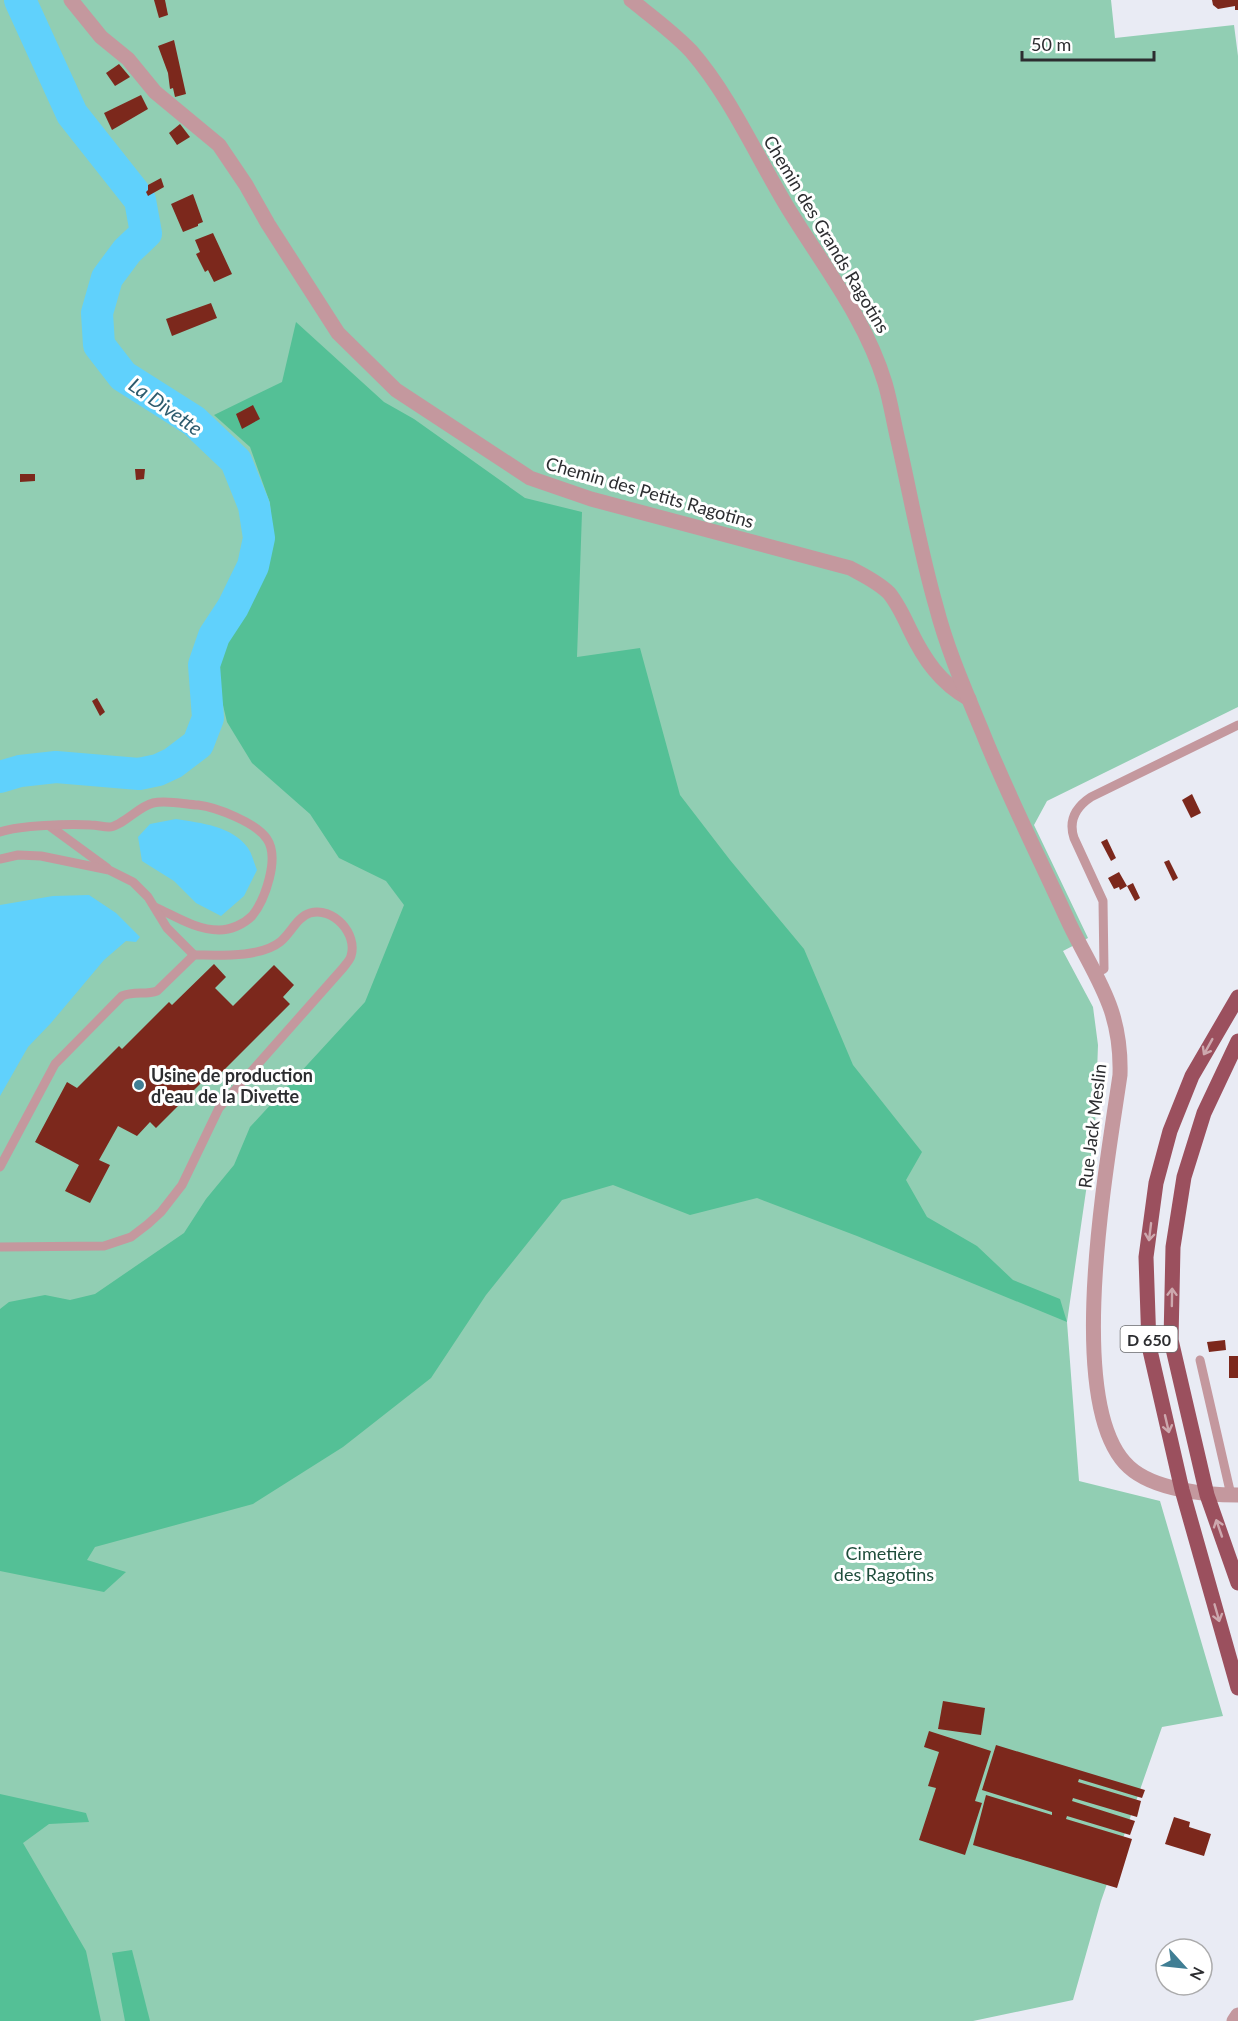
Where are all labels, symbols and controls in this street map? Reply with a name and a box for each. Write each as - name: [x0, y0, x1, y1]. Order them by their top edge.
- scale bar: [1022, 24, 1154, 62]
- text: 50 m: [1031, 33, 1071, 55]
- street label: Chemin des Grands Ragotins: [759, 131, 895, 337]
- water label: La Divette: [125, 372, 207, 440]
- street label: Chemin des Petits Ragotins: [543, 452, 757, 532]
- one-way arrow: [1202, 1038, 1214, 1055]
- street label: Rue Jack Meslin: [1073, 1062, 1111, 1190]
- place label: Usine de production d'eau de la Divette: [151, 1064, 313, 1107]
- marker: Usine de production d'eau de la Divette: [132, 1078, 146, 1092]
- one-way arrow: [1144, 1221, 1155, 1241]
- one-way arrow: [1166, 1288, 1178, 1308]
- road number: D 650: [1120, 1326, 1178, 1352]
- one-way arrow: [1162, 1414, 1173, 1433]
- one-way arrow: [1212, 1519, 1223, 1538]
- park label: Cimetière des Ragotins: [834, 1542, 934, 1585]
- one-way arrow: [1212, 1603, 1223, 1622]
- north arrow: [1154, 1937, 1214, 1997]
- text: N: [1187, 1964, 1209, 1984]

